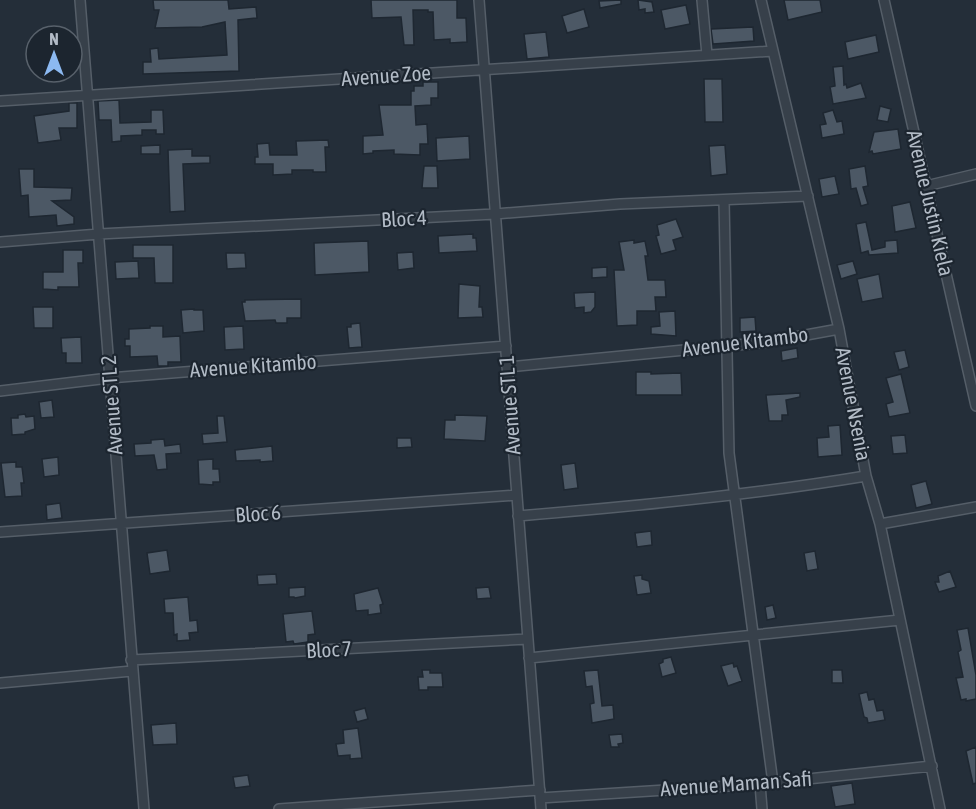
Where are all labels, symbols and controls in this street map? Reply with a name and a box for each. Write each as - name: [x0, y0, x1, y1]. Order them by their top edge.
- north arrow: [24, 24, 84, 84]
- text: N: [49, 30, 59, 48]
- street label: Avenue Zoe: [340, 60, 432, 90]
- street label: Avenue Justin Kiela: [902, 127, 959, 278]
- street label: Bloc 4: [380, 205, 428, 231]
- street label: Avenue Kitambo: [680, 321, 809, 361]
- street label: Avenue Nsenia: [831, 345, 877, 463]
- street label: Avenue Kitambo: [189, 349, 317, 381]
- street label: Avenue STL 2: [96, 354, 126, 456]
- street label: Avenue STL 1: [494, 354, 524, 456]
- street label: Bloc 6: [234, 499, 282, 527]
- street label: Bloc 7: [305, 636, 352, 662]
- street label: Avenue Maman Safi: [659, 766, 813, 800]

